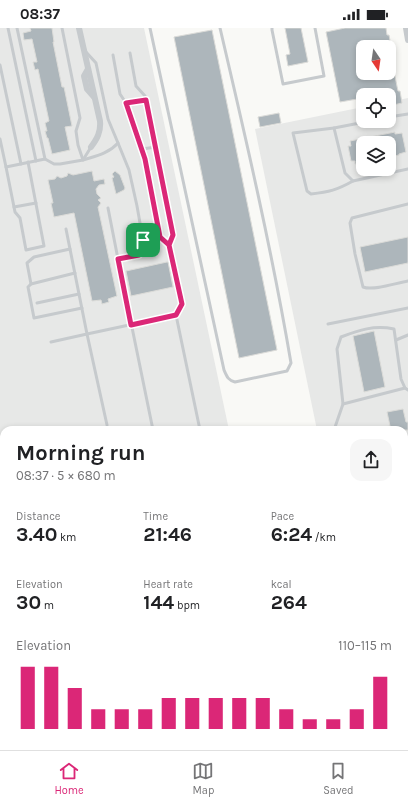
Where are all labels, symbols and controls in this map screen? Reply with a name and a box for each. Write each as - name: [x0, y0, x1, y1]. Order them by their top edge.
- text: 08:37: [20, 5, 60, 23]
- north arrow: [356, 40, 396, 80]
- map controls: [356, 40, 396, 176]
- button: locate: [356, 88, 396, 128]
- button: layers: [356, 136, 396, 176]
- pin: [126, 223, 160, 257]
- icon: arrive: [132, 229, 154, 251]
- button: share: [350, 439, 392, 481]
- text: Morning run: [16, 440, 145, 466]
- text: 08:37 · 5 × 680 m: [16, 468, 116, 483]
- text: Distance: [16, 510, 60, 523]
- text: Time: [143, 510, 168, 523]
- text: Pace: [271, 510, 294, 523]
- text: 3.40: [16, 523, 57, 546]
- text: 21:46: [143, 523, 192, 546]
- text: 6:24: [271, 523, 312, 546]
- text: km: [57, 531, 76, 544]
- text: /km: [312, 531, 336, 544]
- text: Elevation: [16, 578, 63, 591]
- text: Heart rate: [143, 578, 193, 591]
- text: kcal: [271, 578, 292, 591]
- text: 30: [16, 591, 41, 614]
- text: 144: [143, 591, 174, 614]
- text: 264: [271, 591, 307, 614]
- text: m: [41, 599, 54, 612]
- text: bpm: [174, 599, 200, 612]
- text: Elevation: [16, 638, 71, 653]
- text: 110–115 m: [338, 638, 392, 653]
- tab: Home: [54, 760, 84, 797]
- tab: Map: [192, 760, 214, 797]
- tab: Saved: [323, 760, 354, 797]

